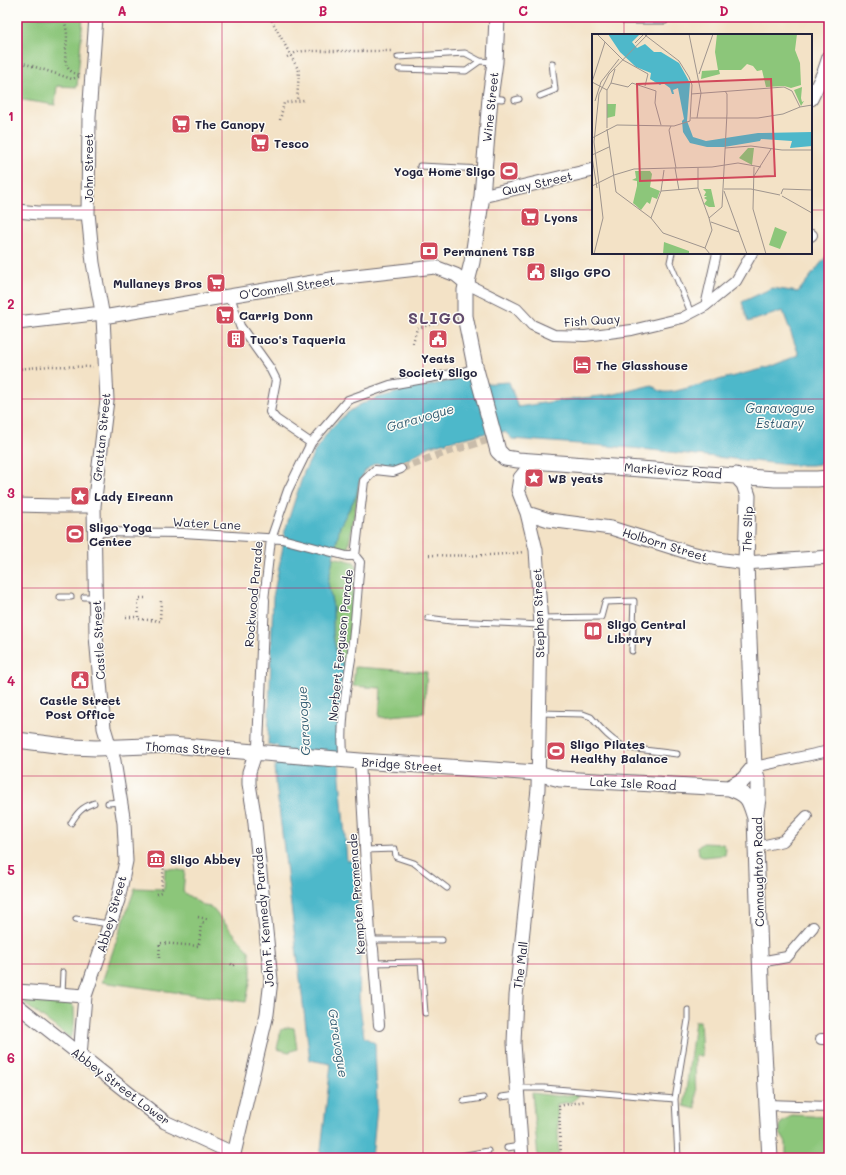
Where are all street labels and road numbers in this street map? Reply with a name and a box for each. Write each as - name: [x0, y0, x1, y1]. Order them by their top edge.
- street label: Wine Street: [478, 71, 502, 143]
- street label: John Street: [80, 133, 96, 203]
- street label: Quay Street: [500, 167, 574, 199]
- street label: O'Connell Street: [238, 272, 336, 302]
- street label: Fish Quay: [563, 310, 621, 330]
- street label: Grattan Street: [88, 392, 114, 482]
- street label: Markievicz Road: [624, 459, 723, 481]
- street label: The Slip: [738, 506, 756, 552]
- street label: Water Lane: [172, 513, 242, 533]
- street label: Holborn Street: [621, 523, 709, 565]
- street label: Rockwood Parade: [240, 540, 266, 648]
- street label: Norbert Ferguson Parade: [324, 568, 356, 722]
- street label: Stephen Street: [528, 568, 548, 658]
- street label: Castle Street: [88, 600, 108, 680]
- street label: Thomas Street: [145, 738, 231, 758]
- street label: Bridge Street: [361, 753, 443, 775]
- street label: Lake Isle Road: [589, 773, 677, 793]
- street label: Connaughton Road: [749, 817, 767, 927]
- street label: Kempten Promenade: [344, 833, 368, 955]
- street label: John F. Kennedy Parade: [249, 846, 277, 988]
- street label: Abbey Street: [92, 874, 130, 954]
- street label: The Mall: [509, 940, 531, 990]
- street label: Abbey Street Lower: [69, 1044, 173, 1128]

